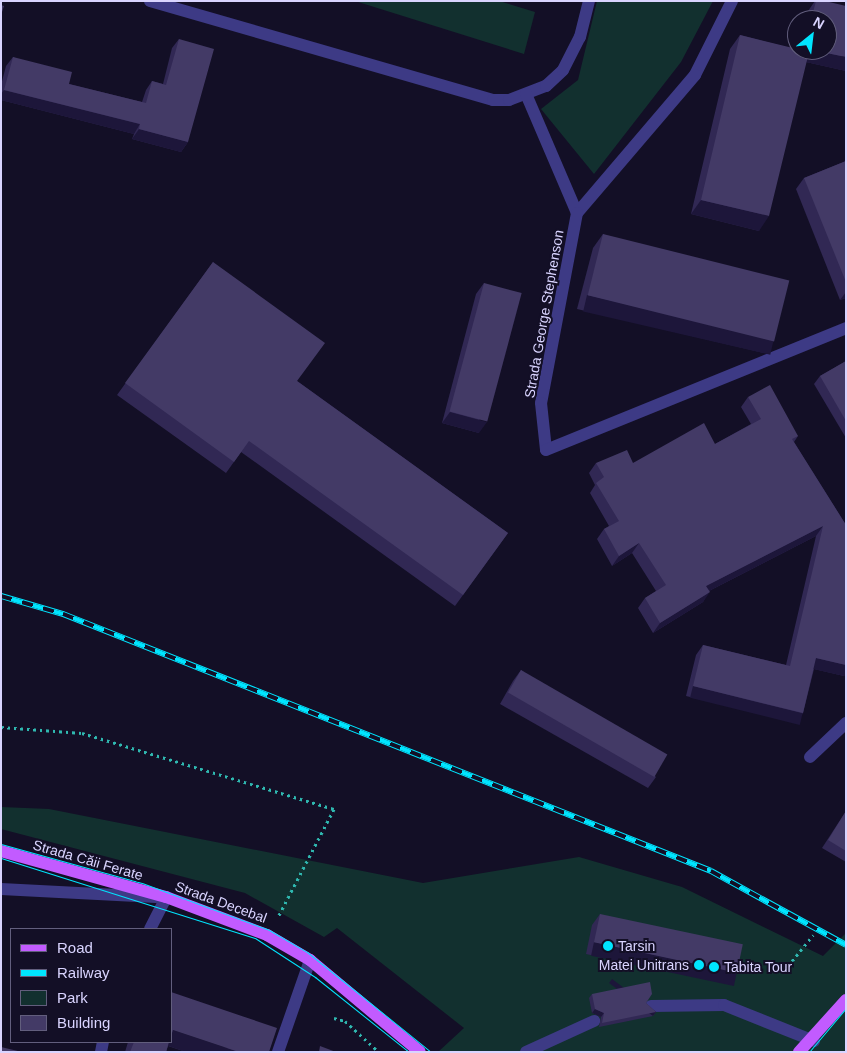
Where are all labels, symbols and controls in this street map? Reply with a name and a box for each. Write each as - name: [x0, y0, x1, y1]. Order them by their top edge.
- north arrow: [787, 10, 837, 60]
- text: N: [810, 13, 827, 32]
- street label: Strada George Stephenson: [521, 229, 567, 399]
- street label: Strada Căii Ferate: [31, 836, 145, 884]
- street label: Strada Decebal: [173, 878, 269, 926]
- legend: [10, 928, 172, 1043]
- place label: Tarsin: [618, 938, 655, 954]
- text: Road: [57, 939, 93, 956]
- marker: Tarsin: [602, 940, 614, 952]
- place label: Matei Unitrans: [599, 957, 689, 973]
- marker: Matei Unitrans: [693, 959, 705, 971]
- place label: Tabita Tour: [724, 959, 792, 975]
- marker: Tabita Tour: [708, 961, 720, 973]
- text: Railway: [57, 964, 110, 981]
- text: Park: [57, 989, 88, 1006]
- text: Building: [57, 1014, 110, 1031]

